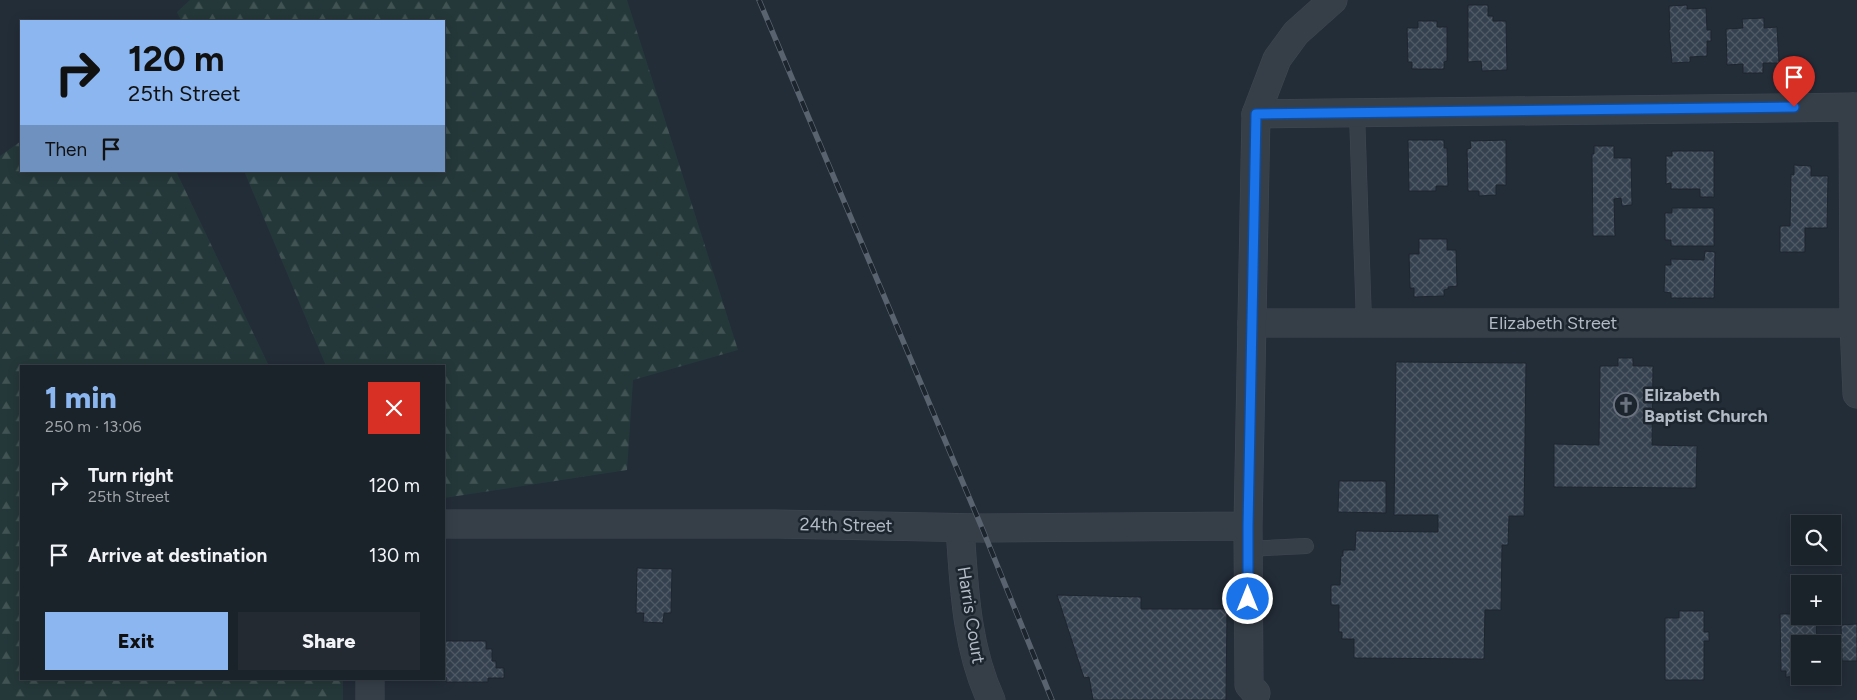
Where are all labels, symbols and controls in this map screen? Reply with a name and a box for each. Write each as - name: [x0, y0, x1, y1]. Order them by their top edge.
- text: 120 m: [128, 38, 225, 80]
- icon: right: [45, 40, 110, 105]
- pin: [1773, 56, 1815, 107]
- icon: arrive: [1780, 63, 1808, 91]
- text: 25th Street: [128, 80, 241, 107]
- icon: arrive: [97, 135, 125, 163]
- text: Then: [45, 138, 87, 161]
- street label: Elizabeth Street: [1489, 312, 1618, 334]
- text: 1 min: [45, 379, 117, 416]
- button: close: [368, 382, 420, 434]
- place label: Elizabeth Baptist Church: [1644, 384, 1768, 427]
- church icon: Elizabeth Baptist Church: [1613, 392, 1639, 418]
- text: 250 m · 13:06: [45, 417, 142, 436]
- text: Turn right: [88, 464, 174, 487]
- icon: right: [45, 471, 73, 499]
- text: 120 m: [368, 474, 420, 497]
- text: 25th Street: [88, 487, 170, 506]
- street label: 24th Street: [799, 513, 893, 537]
- map controls: [1791, 515, 1841, 685]
- button: search: [1791, 515, 1841, 565]
- icon: arrive: [45, 541, 73, 569]
- text: Arrive at destination: [88, 544, 267, 567]
- text: 130 m: [369, 544, 420, 567]
- street label: Harris Court: [952, 565, 990, 665]
- position arrow: [1221, 572, 1273, 624]
- button: +: [1791, 575, 1841, 625]
- button: Exit: [45, 612, 228, 670]
- button: Share: [238, 612, 420, 670]
- button: −: [1791, 635, 1841, 685]

